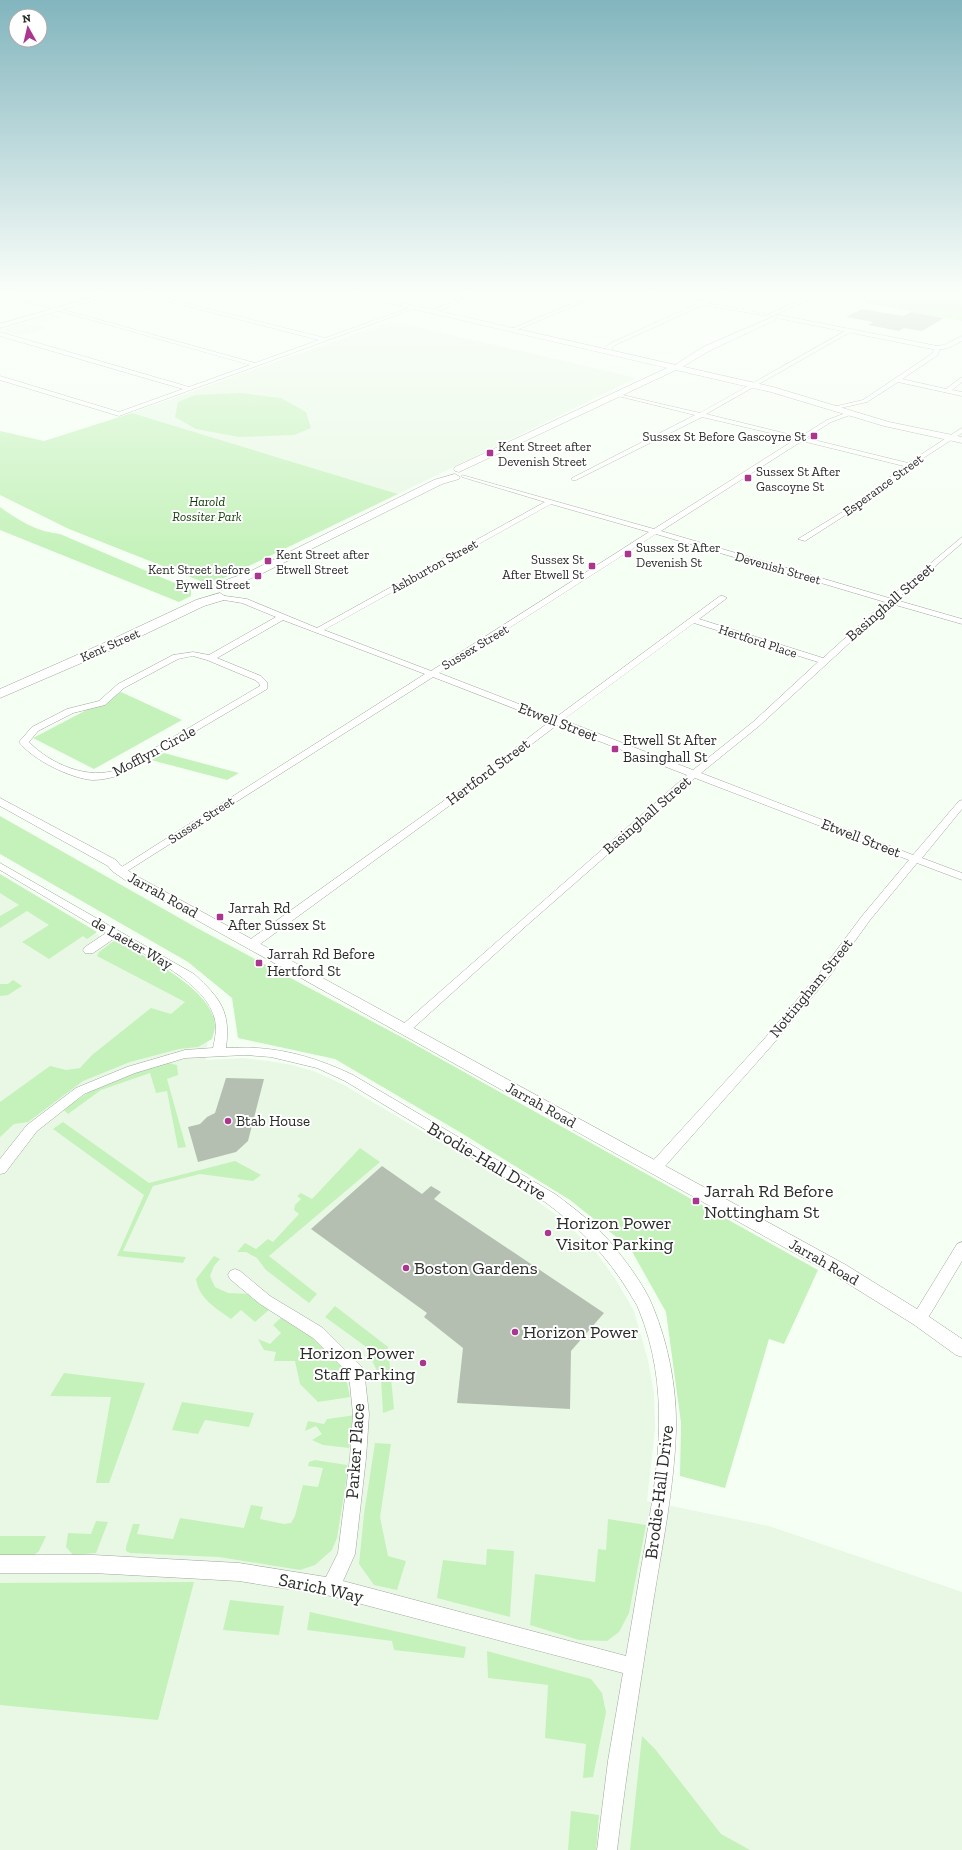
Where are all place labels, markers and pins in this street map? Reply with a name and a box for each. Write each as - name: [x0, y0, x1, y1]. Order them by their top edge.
- place label: Sussex St Before Gascoyne St: [643, 429, 806, 444]
- marker: Sussex St Before Gascoyne St: [809, 431, 819, 441]
- place label: Kent Street after Devenish Street: [498, 439, 591, 469]
- marker: Kent Street after Devenish Street: [485, 448, 495, 458]
- place label: Sussex St After Gascoyne St: [756, 464, 841, 494]
- marker: Sussex St After Gascoyne St: [743, 473, 753, 483]
- place label: Sussex St After Devenish St: [636, 540, 721, 570]
- place label: Kent Street after Etwell Street: [276, 547, 369, 577]
- marker: Sussex St After Devenish St: [623, 549, 633, 559]
- place label: Sussex St After Etwell St: [502, 552, 584, 582]
- marker: Kent Street after Etwell Street: [263, 556, 273, 566]
- marker: Sussex St After Etwell St: [587, 561, 597, 571]
- place label: Kent Street before Eywell Street: [148, 562, 250, 592]
- marker: Kent Street before Eywell Street: [253, 571, 263, 581]
- place label: Etwell St After Basinghall St: [623, 731, 717, 766]
- marker: Etwell St After Basinghall St: [610, 744, 620, 754]
- place label: Jarrah Rd After Sussex St: [228, 899, 326, 934]
- marker: Jarrah Rd After Sussex St: [215, 912, 225, 922]
- place label: Jarrah Rd Before Hertford St: [267, 945, 375, 980]
- marker: Jarrah Rd Before Hertford St: [254, 958, 264, 968]
- place label: Btab House: [236, 1112, 310, 1130]
- marker: Btab House: [223, 1116, 233, 1126]
- place label: Jarrah Rd Before Nottingham St: [704, 1180, 833, 1223]
- marker: Jarrah Rd Before Nottingham St: [691, 1196, 701, 1206]
- place label: Horizon Power Visitor Parking: [555, 1212, 674, 1255]
- marker: Horizon Power Visitor Parking: [543, 1228, 553, 1238]
- place label: Boston Gardens: [414, 1257, 538, 1279]
- marker: Boston Gardens: [401, 1263, 411, 1273]
- place label: Horizon Power: [523, 1321, 639, 1343]
- marker: Horizon Power: [510, 1327, 520, 1337]
- place label: Horizon Power Staff Parking: [299, 1342, 415, 1385]
- marker: Horizon Power Staff Parking: [418, 1358, 428, 1368]

